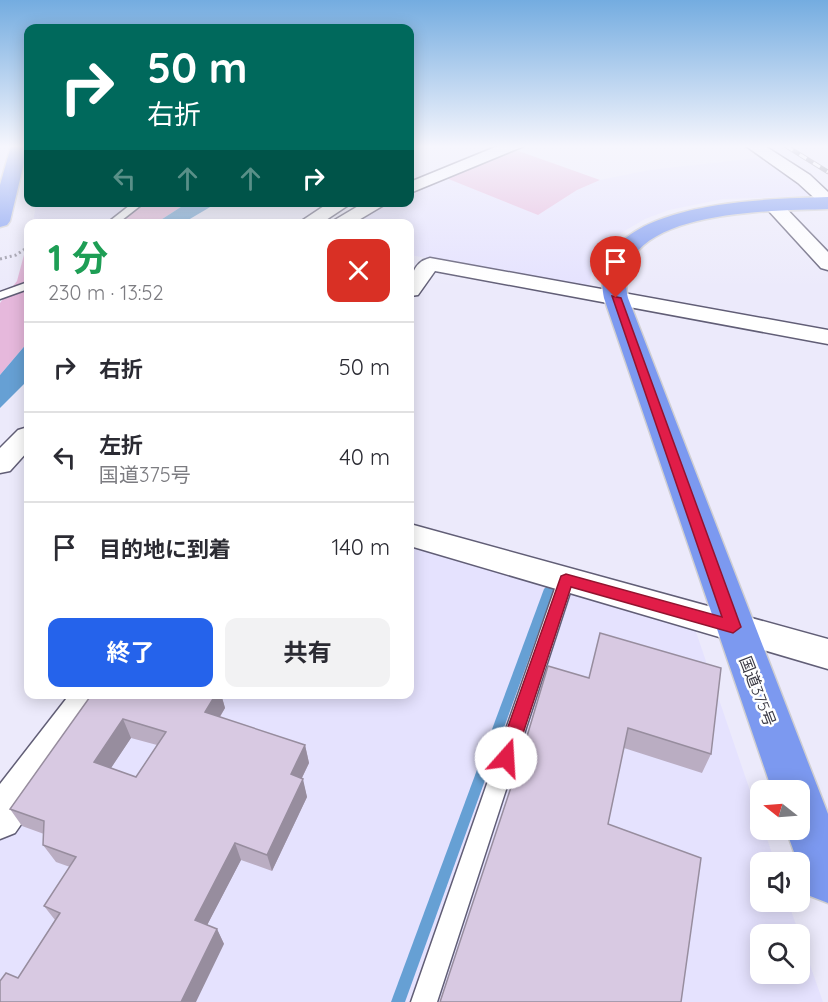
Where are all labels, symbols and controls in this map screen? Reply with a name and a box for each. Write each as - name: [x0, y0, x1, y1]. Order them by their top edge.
- text: 50 m: [147, 41, 247, 94]
- icon: right: [48, 48, 126, 126]
- text: 右折: [147, 97, 201, 131]
- icon: left: [108, 162, 141, 195]
- icon: ahead: [171, 162, 204, 195]
- icon: ahead: [234, 162, 267, 195]
- icon: right: [297, 162, 330, 195]
- text: 1 分: [48, 235, 108, 280]
- pin: [590, 236, 641, 298]
- button: close: [327, 239, 390, 302]
- icon: arrive: [599, 245, 632, 278]
- text: 230 m · 13:52: [48, 280, 164, 305]
- icon: right: [48, 351, 81, 384]
- text: 50 m: [339, 353, 390, 381]
- text: 右折: [99, 355, 143, 383]
- text: 左折: [99, 431, 143, 459]
- icon: left: [48, 441, 81, 474]
- text: 40 m: [339, 443, 390, 471]
- text: 国道375号: [99, 462, 191, 487]
- icon: arrive: [48, 531, 81, 564]
- text: 140 m: [331, 533, 390, 561]
- text: 目的地に到着: [99, 535, 231, 563]
- button: 終了: [48, 618, 213, 687]
- button: 共有: [225, 618, 390, 687]
- street label: 国道375号: [736, 653, 780, 729]
- position arrow: [474, 726, 538, 790]
- north arrow: [750, 780, 810, 840]
- map controls: [750, 780, 810, 984]
- button: sound: [750, 852, 810, 912]
- button: search: [750, 924, 810, 984]

